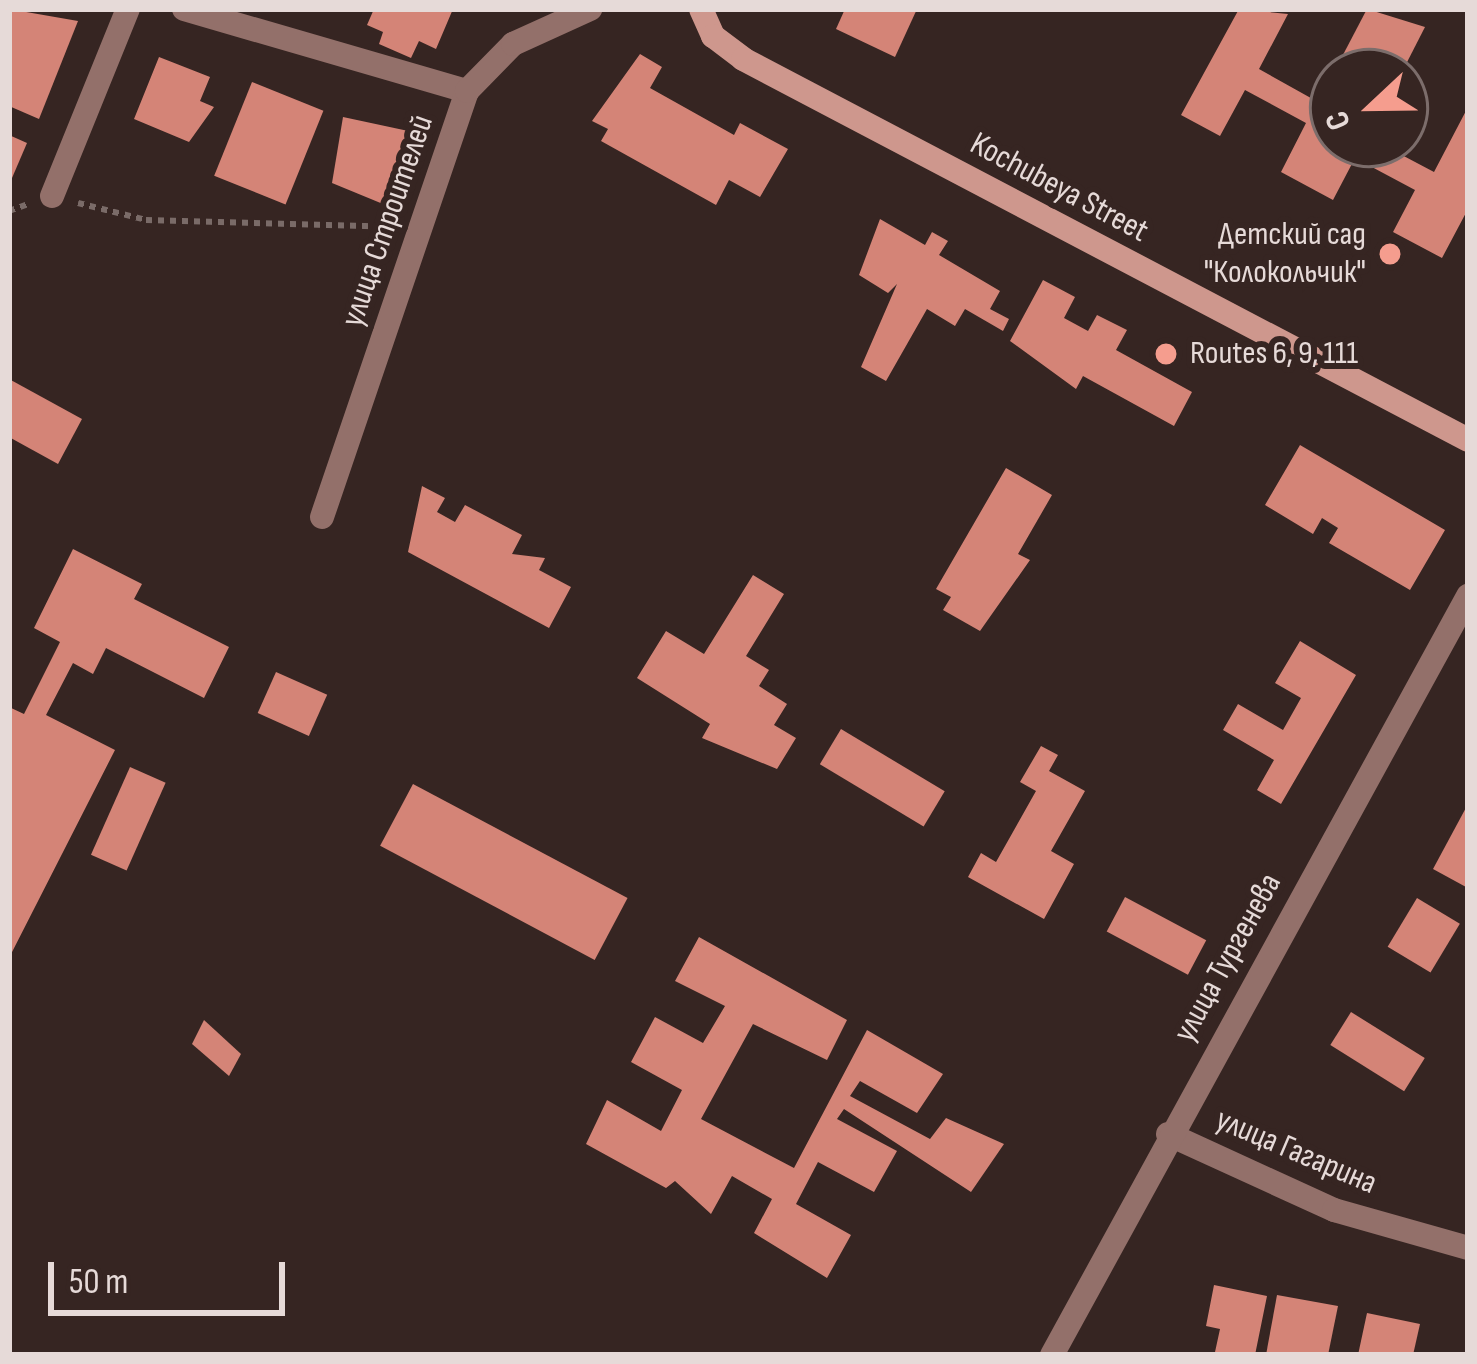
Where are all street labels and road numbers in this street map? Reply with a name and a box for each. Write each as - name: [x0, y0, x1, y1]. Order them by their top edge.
- street label: улица Строителей: [333, 110, 443, 332]
- street label: Kochubeya Street: [963, 125, 1155, 251]
- street label: улица Тургенева: [1165, 867, 1291, 1049]
- street label: улица Гагарина: [1210, 1100, 1382, 1204]

